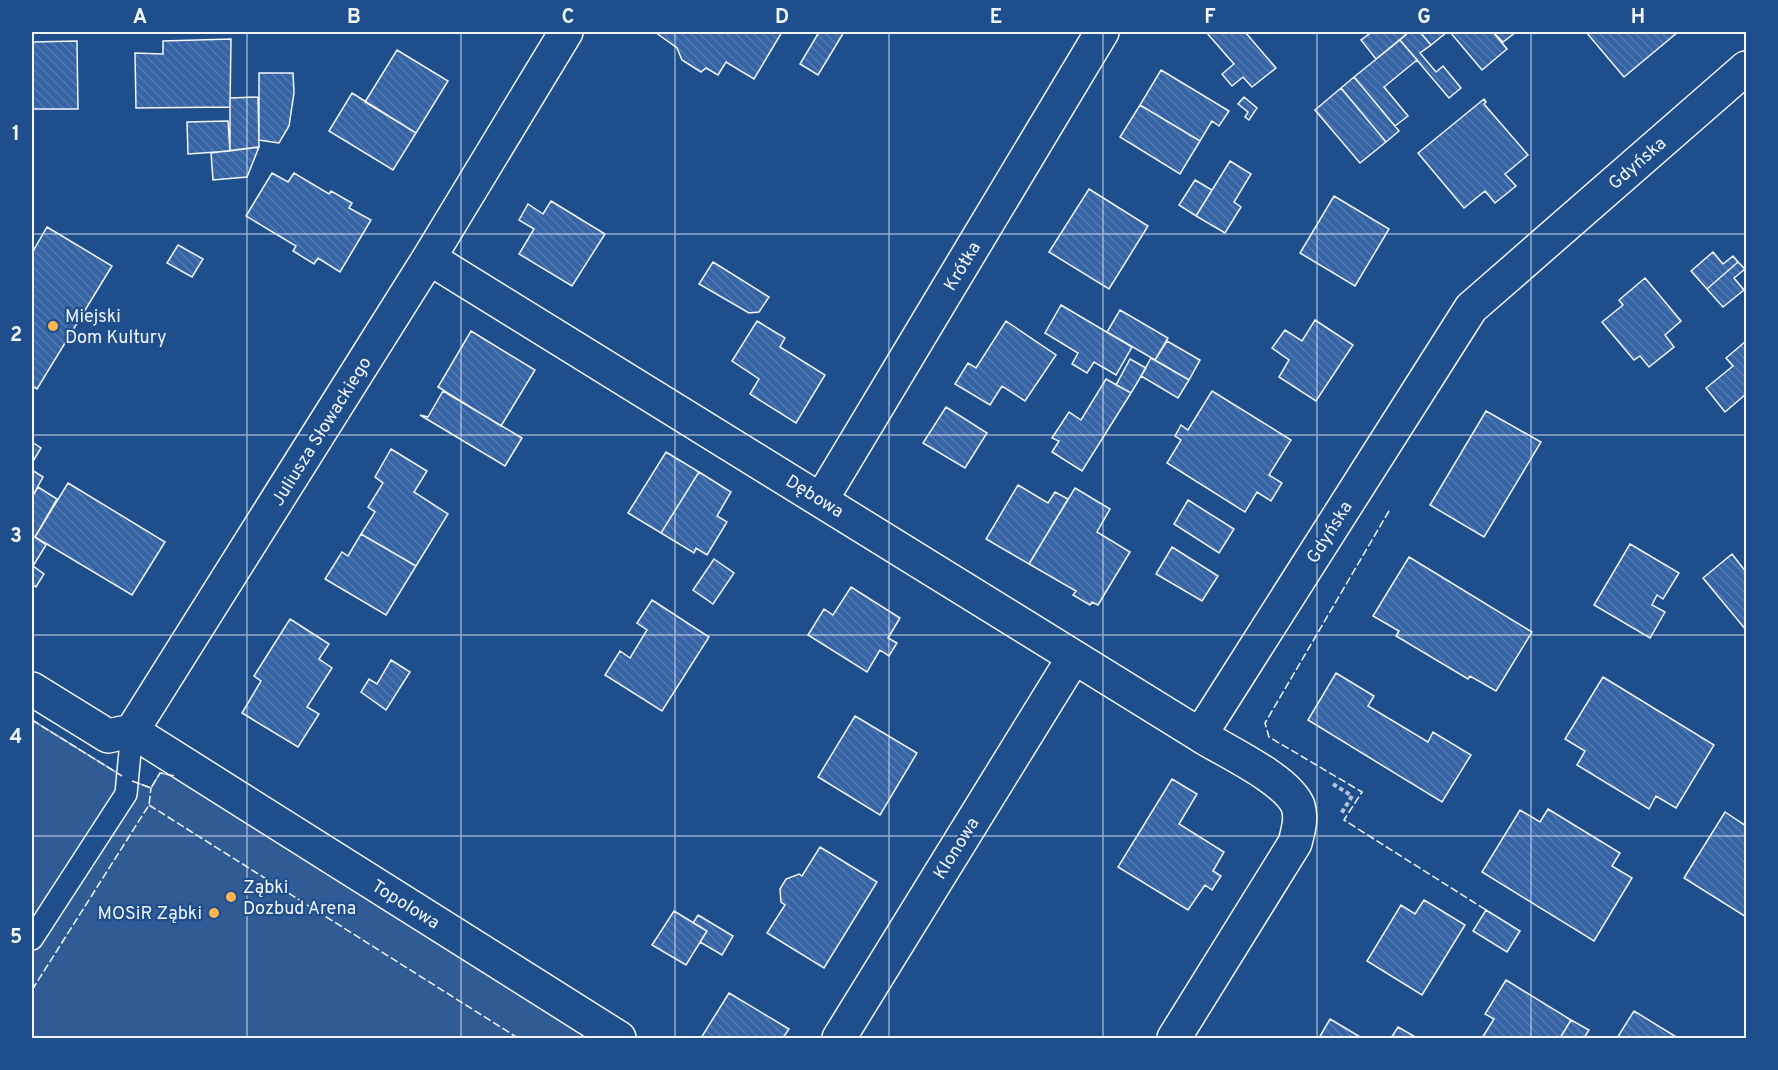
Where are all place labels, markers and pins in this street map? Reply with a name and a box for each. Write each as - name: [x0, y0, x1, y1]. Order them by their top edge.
- place label: Miejski Dom Kultury: [65, 306, 166, 350]
- marker: Miejski Dom Kultury: [46, 319, 60, 333]
- place label: Ząbki Dozbud Arena: [243, 877, 356, 921]
- marker: Ząbki Dozbud Arena: [224, 890, 238, 904]
- place label: MOSiR Ząbki: [97, 903, 202, 926]
- marker: MOSiR Ząbki: [207, 906, 221, 920]

